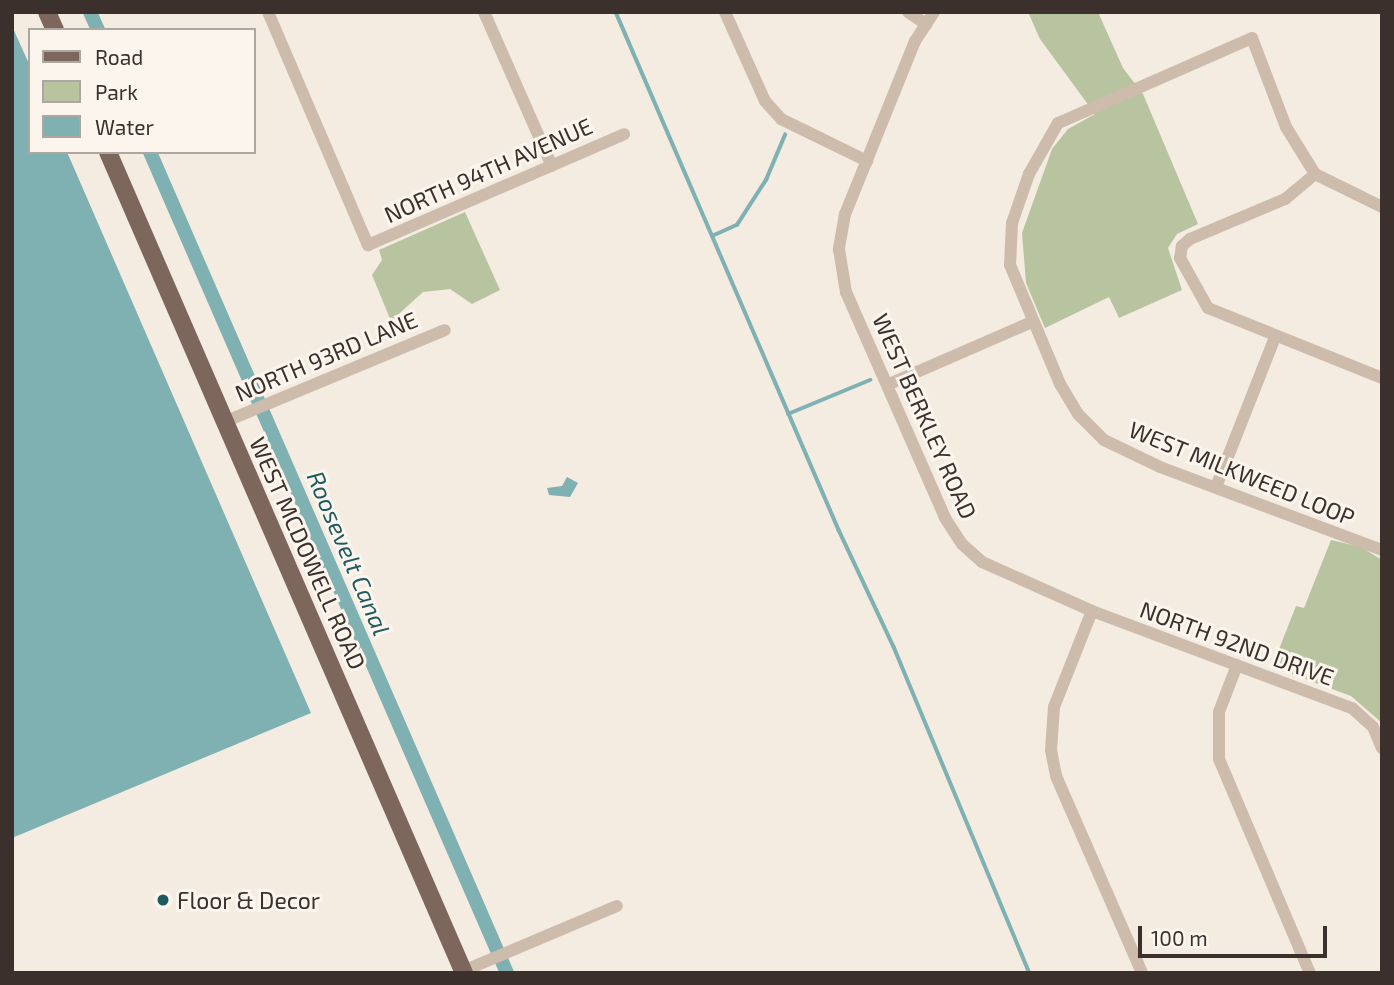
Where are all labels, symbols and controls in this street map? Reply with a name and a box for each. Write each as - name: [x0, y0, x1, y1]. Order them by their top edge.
- legend: [28, 28, 256, 154]
- text: Road: [95, 44, 143, 69]
- text: Park: [95, 79, 138, 104]
- street label: NORTH 94TH AVENUE: [380, 112, 596, 228]
- text: Water: [95, 114, 154, 139]
- street label: NORTH 93RD LANE: [231, 305, 421, 407]
- street label: WEST BERKLEY ROAD: [867, 309, 983, 523]
- street label: WEST MILKWEED LOOP: [1125, 415, 1359, 531]
- street label: WEST MCDOWELL ROAD: [244, 432, 372, 674]
- water label: Roosevelt Canal: [301, 467, 397, 639]
- street label: NORTH 92ND DRIVE: [1136, 595, 1338, 691]
- place label: Floor & Decor: [177, 886, 321, 914]
- marker: Floor & Decor: [155, 892, 171, 908]
- scale bar: [1142, 912, 1331, 956]
- text: 100 m: [1151, 925, 1208, 950]

